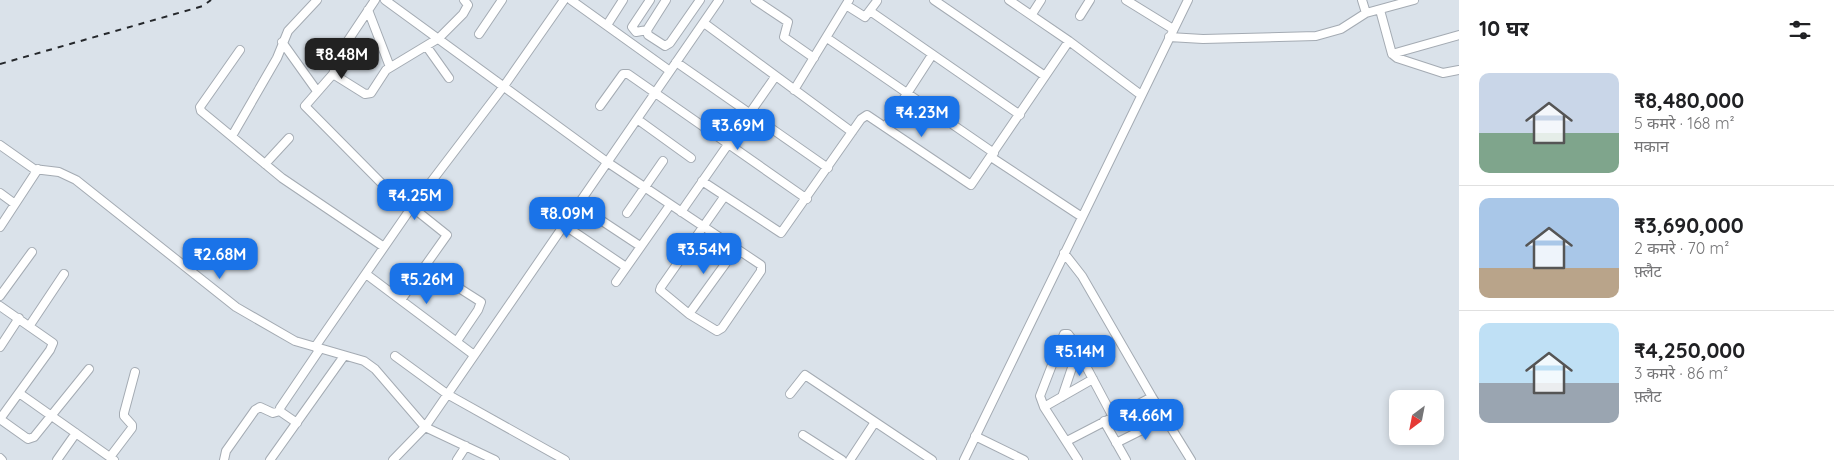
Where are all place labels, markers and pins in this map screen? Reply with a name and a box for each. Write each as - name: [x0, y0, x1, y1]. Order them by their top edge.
- pin: ₹8.48M: [301, 38, 383, 80]
- pin: ₹4.23M: [881, 96, 963, 138]
- pin: ₹3.69M: [697, 108, 779, 151]
- pin: ₹4.25M: [374, 178, 456, 221]
- pin: ₹8.09M: [526, 196, 608, 239]
- pin: ₹3.54M: [663, 232, 745, 275]
- pin: ₹2.68M: [179, 238, 261, 280]
- pin: ₹5.26M: [386, 262, 468, 305]
- pin: ₹5.14M: [1039, 334, 1121, 377]
- pin: ₹4.66M: [1105, 398, 1187, 441]

